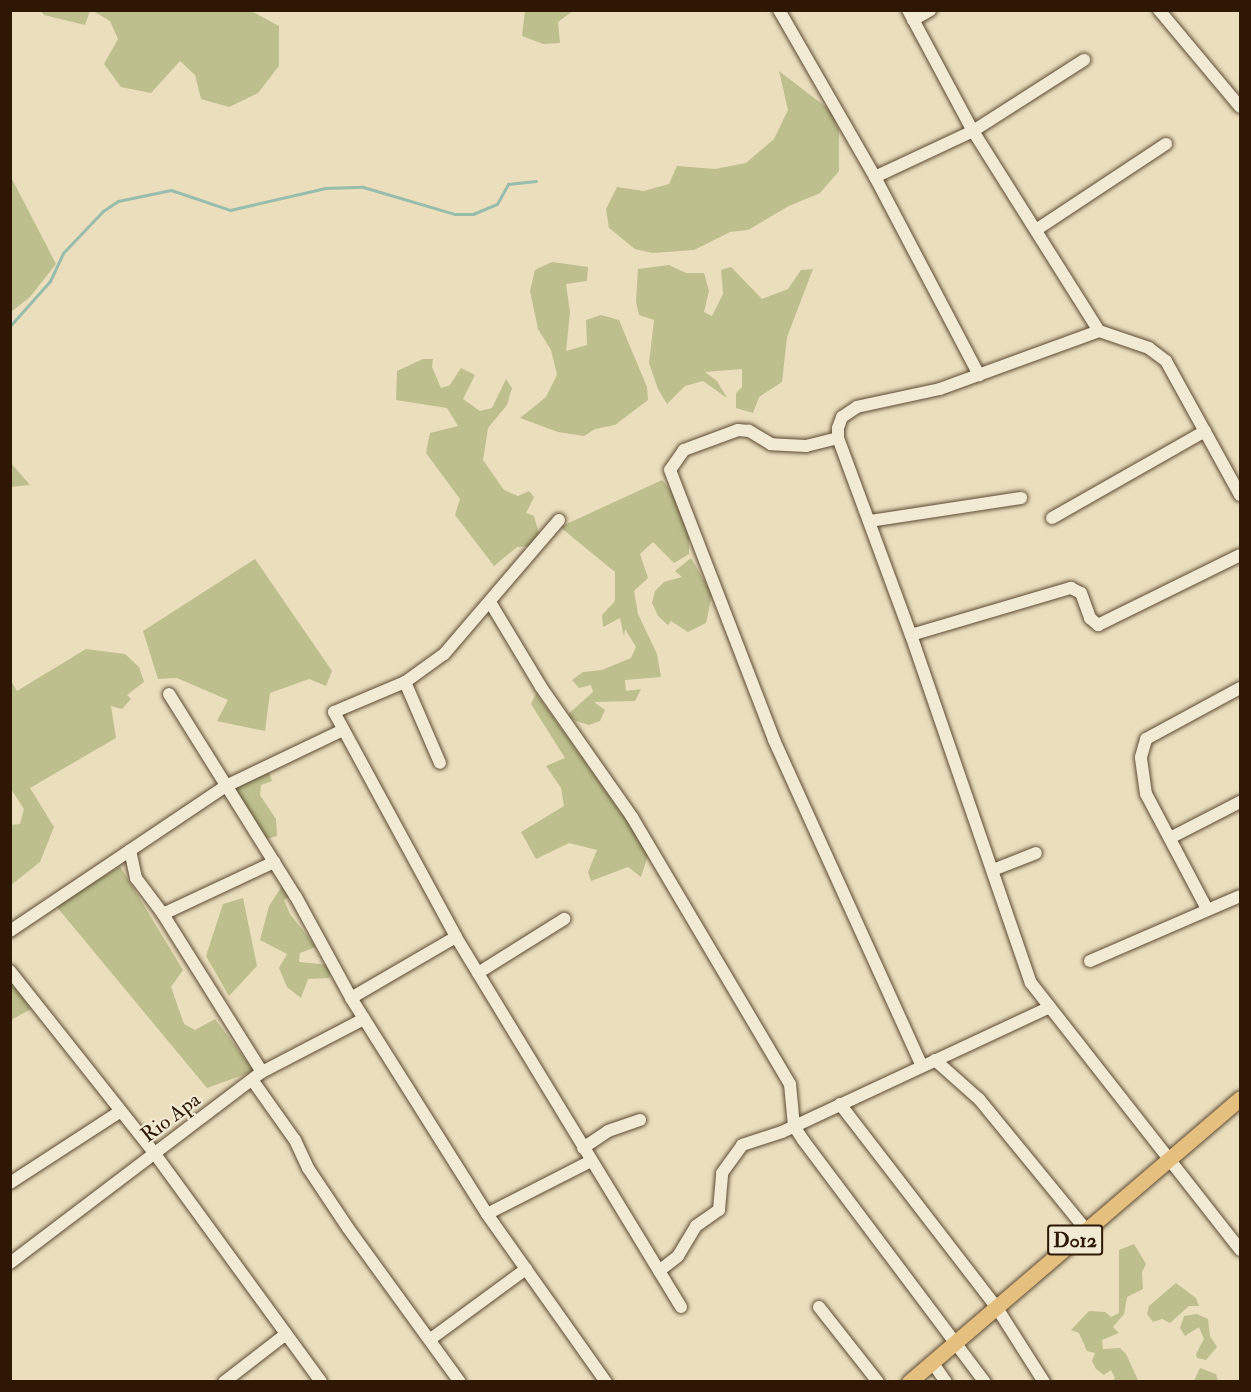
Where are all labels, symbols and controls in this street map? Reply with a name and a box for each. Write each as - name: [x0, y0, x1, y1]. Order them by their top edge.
- street label: Rio Apa: [136, 1088, 206, 1148]
- road number: D012: [1046, 1223, 1104, 1257]

